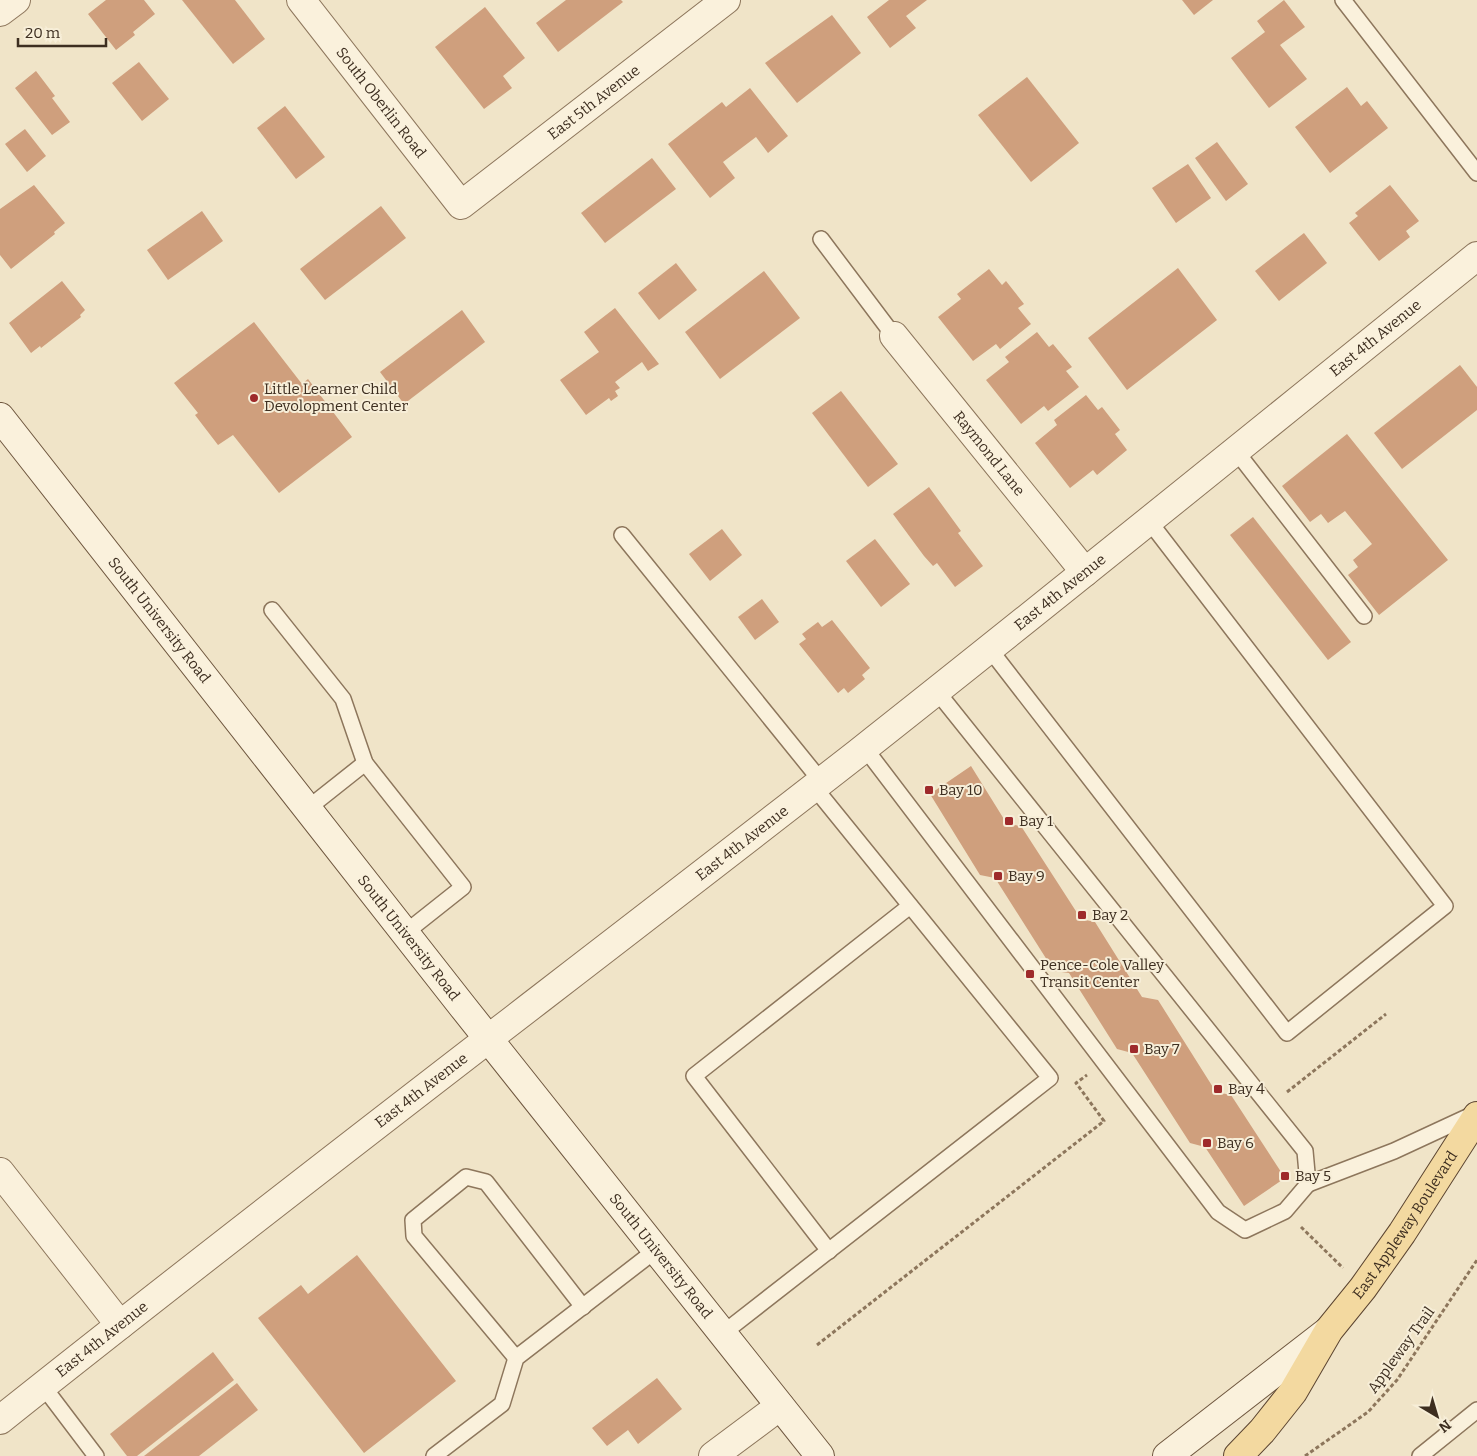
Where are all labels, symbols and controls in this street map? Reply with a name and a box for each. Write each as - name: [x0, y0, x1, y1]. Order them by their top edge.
- scale bar: [18, 15, 105, 47]
- text: 20 m: [25, 24, 61, 42]
- street label: South Oberlin Road: [332, 44, 430, 161]
- street label: East 5th Avenue: [544, 61, 643, 143]
- street label: East 4th Avenue: [1326, 296, 1425, 380]
- place label: Little Learner Child Devolopment Center: [264, 380, 409, 415]
- marker: Little Learner Child Devolopment Center: [248, 392, 260, 404]
- street label: Raymond Lane: [949, 407, 1029, 499]
- street label: East 4th Avenue: [1011, 550, 1109, 634]
- street label: South University Road: [104, 554, 214, 687]
- place label: Bay 10: [939, 781, 983, 799]
- marker: Bay 10: [923, 784, 935, 796]
- street label: East 4th Avenue: [692, 802, 792, 884]
- place label: Bay 1: [1019, 812, 1053, 830]
- marker: Bay 1: [1003, 815, 1015, 827]
- place label: Bay 9: [1008, 867, 1045, 885]
- marker: Bay 9: [992, 870, 1004, 882]
- street label: South University Road: [354, 871, 464, 1004]
- place label: Bay 2: [1092, 906, 1128, 924]
- marker: Bay 2: [1076, 909, 1088, 921]
- place label: Pence-Cole Valley Transit Center: [1040, 956, 1164, 991]
- marker: Pence-Cole Valley Transit Center: [1024, 968, 1036, 980]
- place label: Bay 7: [1144, 1040, 1180, 1058]
- marker: Bay 7: [1128, 1043, 1140, 1055]
- street label: East 4th Avenue: [372, 1049, 471, 1132]
- place label: Bay 4: [1228, 1080, 1265, 1098]
- marker: Bay 4: [1212, 1083, 1224, 1095]
- place label: Bay 6: [1217, 1134, 1254, 1152]
- marker: Bay 6: [1201, 1137, 1213, 1149]
- street label: East Appleway Boulevard: [1349, 1148, 1461, 1303]
- place label: Bay 5: [1295, 1167, 1331, 1185]
- marker: Bay 5: [1279, 1170, 1291, 1182]
- street label: South University Road: [606, 1190, 716, 1322]
- street label: East 4th Avenue: [52, 1297, 151, 1381]
- street label: Appleway Trail: [1364, 1303, 1438, 1397]
- north arrow: [1412, 1391, 1462, 1441]
- text: N: [1435, 1416, 1454, 1436]

